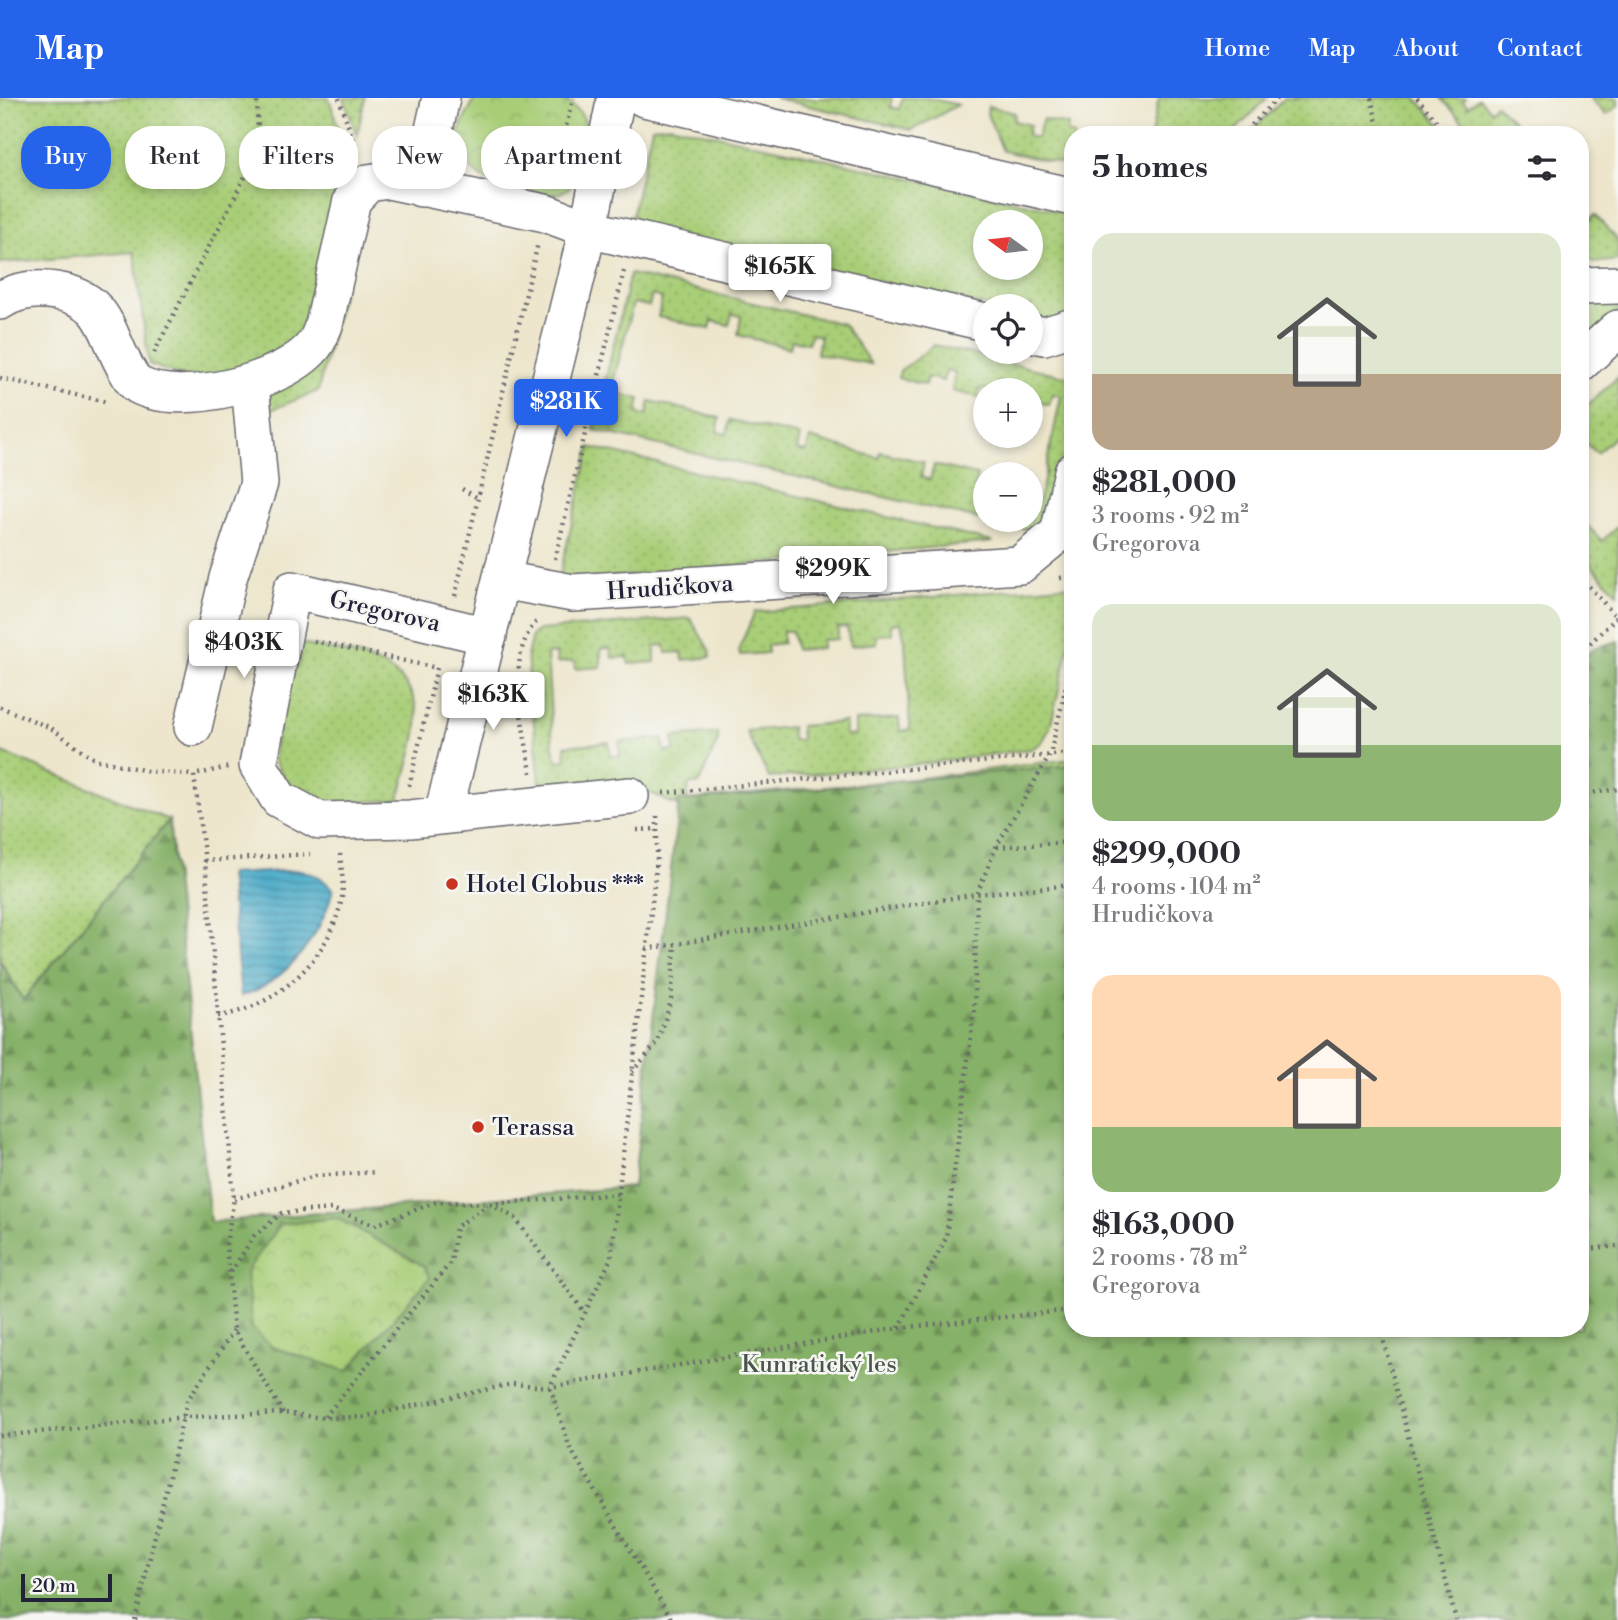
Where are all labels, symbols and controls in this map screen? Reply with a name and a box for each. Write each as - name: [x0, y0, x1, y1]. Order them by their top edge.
- text: Map: [35, 29, 104, 70]
- text: Home: [1205, 34, 1270, 64]
- text: Map: [1308, 34, 1356, 64]
- text: About: [1394, 34, 1459, 64]
- text: Contact: [1497, 34, 1583, 64]
- chip: Buy: [21, 126, 111, 189]
- chip: Rent: [125, 126, 225, 189]
- chip: Filters: [239, 126, 358, 189]
- chip: New: [372, 126, 467, 189]
- chip: Apartment: [481, 126, 647, 189]
- text: 5 homes: [1092, 149, 1208, 187]
- icon: filters: [1523, 149, 1561, 187]
- north arrow: [973, 210, 1043, 280]
- map controls: [973, 210, 1043, 532]
- pin: $165K: [731, 244, 829, 304]
- text: $165K: [744, 253, 816, 281]
- icon: home: [1264, 279, 1390, 405]
- button: locate: [973, 294, 1043, 364]
- button: +: [973, 378, 1043, 448]
- pin: $281K: [517, 380, 615, 439]
- text: $281K: [530, 388, 602, 416]
- button: −: [973, 462, 1043, 532]
- text: $281,000: [1092, 464, 1237, 502]
- text: 3 rooms · 92 m²: [1092, 502, 1248, 530]
- text: Gregorova: [1092, 530, 1200, 558]
- pin: $299K: [784, 546, 882, 606]
- text: $299K: [795, 555, 871, 583]
- street label: Hrudičkova: [606, 569, 735, 607]
- street label: Gregorova: [326, 585, 444, 639]
- pin: $403K: [195, 620, 293, 680]
- text: $403K: [205, 629, 283, 657]
- icon: home: [1264, 650, 1390, 776]
- pin: $163K: [444, 672, 542, 732]
- text: $163K: [458, 681, 528, 709]
- text: $299,000: [1092, 835, 1241, 873]
- place label: Hotel Globus ***: [466, 870, 644, 900]
- text: 4 rooms · 104 m²: [1092, 873, 1261, 901]
- marker: Hotel Globus ***: [444, 876, 460, 892]
- text: Hrudičkova: [1092, 901, 1214, 929]
- icon: home: [1264, 1021, 1390, 1147]
- place label: Terassa: [492, 1113, 575, 1143]
- marker: Terassa: [470, 1119, 486, 1135]
- text: $163,000: [1092, 1206, 1235, 1244]
- text: 2 rooms · 78 m²: [1092, 1244, 1247, 1272]
- text: Gregorova: [1092, 1272, 1200, 1300]
- park label: Kunratický les: [741, 1350, 897, 1380]
- scale bar: [21, 1571, 112, 1603]
- text: 20 m: [32, 1574, 76, 1598]

